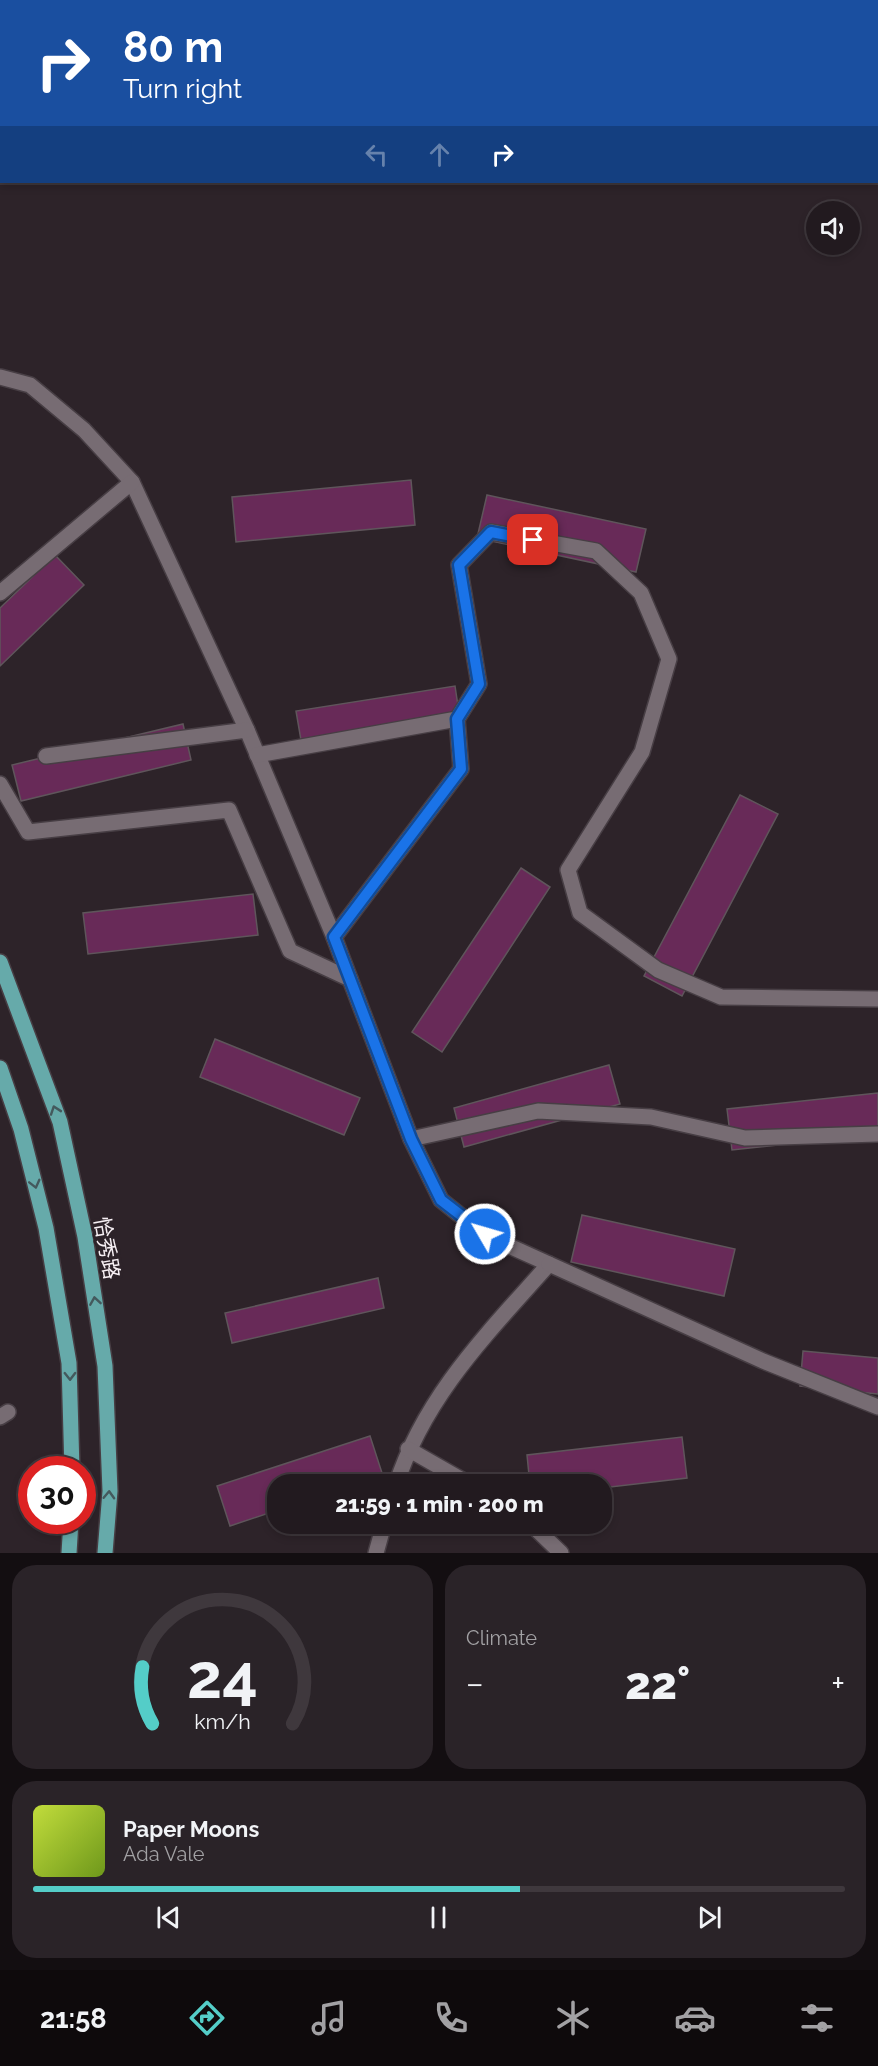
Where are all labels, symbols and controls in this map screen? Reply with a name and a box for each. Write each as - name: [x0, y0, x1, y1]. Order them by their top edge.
- text: 80 m: [123, 23, 223, 72]
- icon: right: [24, 24, 102, 102]
- text: Turn right: [123, 73, 242, 104]
- icon: left: [360, 138, 393, 171]
- icon: ahead: [423, 138, 456, 171]
- icon: right: [486, 138, 519, 171]
- map controls: [806, 201, 860, 255]
- button: sound: [806, 201, 860, 255]
- pin: [507, 514, 558, 565]
- icon: arrive: [516, 523, 549, 556]
- one-way arrow: [50, 1105, 63, 1116]
- one-way arrow: [27, 1179, 40, 1189]
- position arrow: [453, 1202, 517, 1266]
- street label: 恰秀路: [89, 1215, 125, 1281]
- one-way arrow: [89, 1296, 102, 1306]
- one-way arrow: [63, 1371, 76, 1380]
- speed limit sign: 30: [18, 1456, 96, 1534]
- one-way arrow: [103, 1490, 115, 1499]
- text: 21:59 · 1 min · 200 m: [335, 1491, 544, 1517]
- text: Climate: [466, 1626, 537, 1650]
- text: 24: [187, 1639, 258, 1713]
- text: 22°: [625, 1657, 690, 1710]
- text: −: [466, 1664, 484, 1703]
- text: +: [831, 1664, 845, 1703]
- text: km/h: [194, 1709, 251, 1734]
- text: Paper Moons: [123, 1816, 259, 1842]
- text: Ada Vale: [123, 1842, 205, 1866]
- icon: previous: [152, 1901, 185, 1934]
- icon: pause: [422, 1901, 455, 1934]
- icon: next: [693, 1901, 726, 1934]
- icon: directions: [186, 1997, 228, 2039]
- icon: music: [308, 1997, 350, 2039]
- icon: phone: [430, 1997, 472, 2039]
- icon: climate: [552, 1997, 594, 2039]
- icon: car: [674, 1997, 716, 2039]
- icon: filters: [796, 1997, 838, 2039]
- text: 21:58: [40, 2003, 106, 2034]

